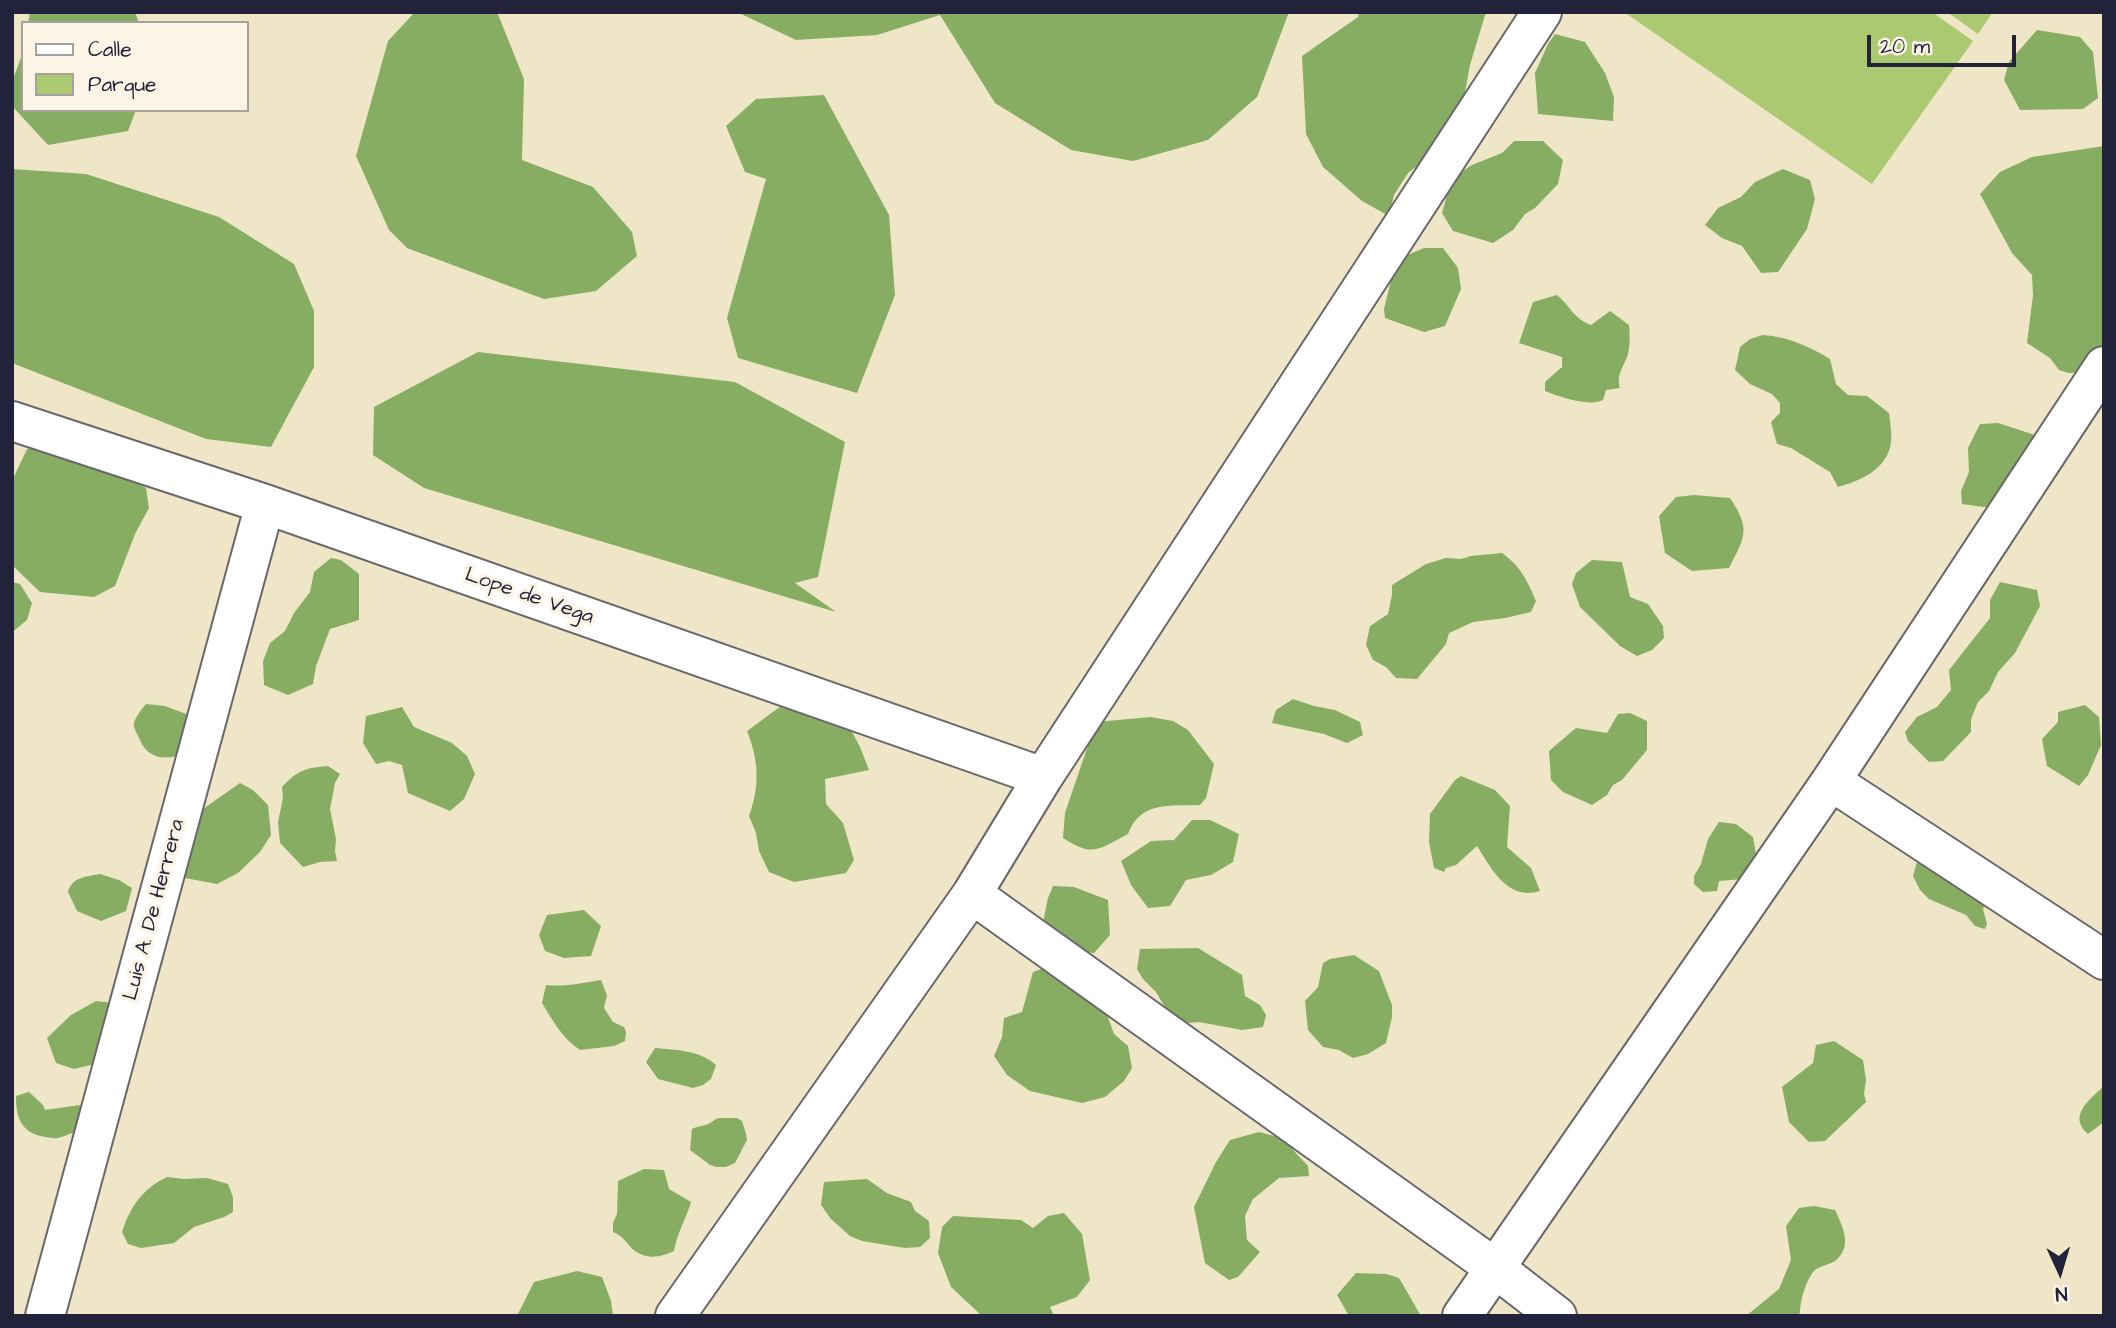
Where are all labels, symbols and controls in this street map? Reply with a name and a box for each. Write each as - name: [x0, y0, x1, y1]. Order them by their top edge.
- legend: [21, 21, 248, 112]
- scale bar: [1871, 21, 2020, 65]
- text: 20 m: [1880, 32, 1930, 61]
- text: Calle: [88, 35, 132, 64]
- text: Parque: [88, 70, 156, 99]
- street label: Lope de Vega: [461, 563, 597, 631]
- street label: Luis A. De Herrera: [119, 817, 191, 1003]
- north arrow: [2025, 1237, 2095, 1307]
- text: N: [2055, 1280, 2068, 1307]

